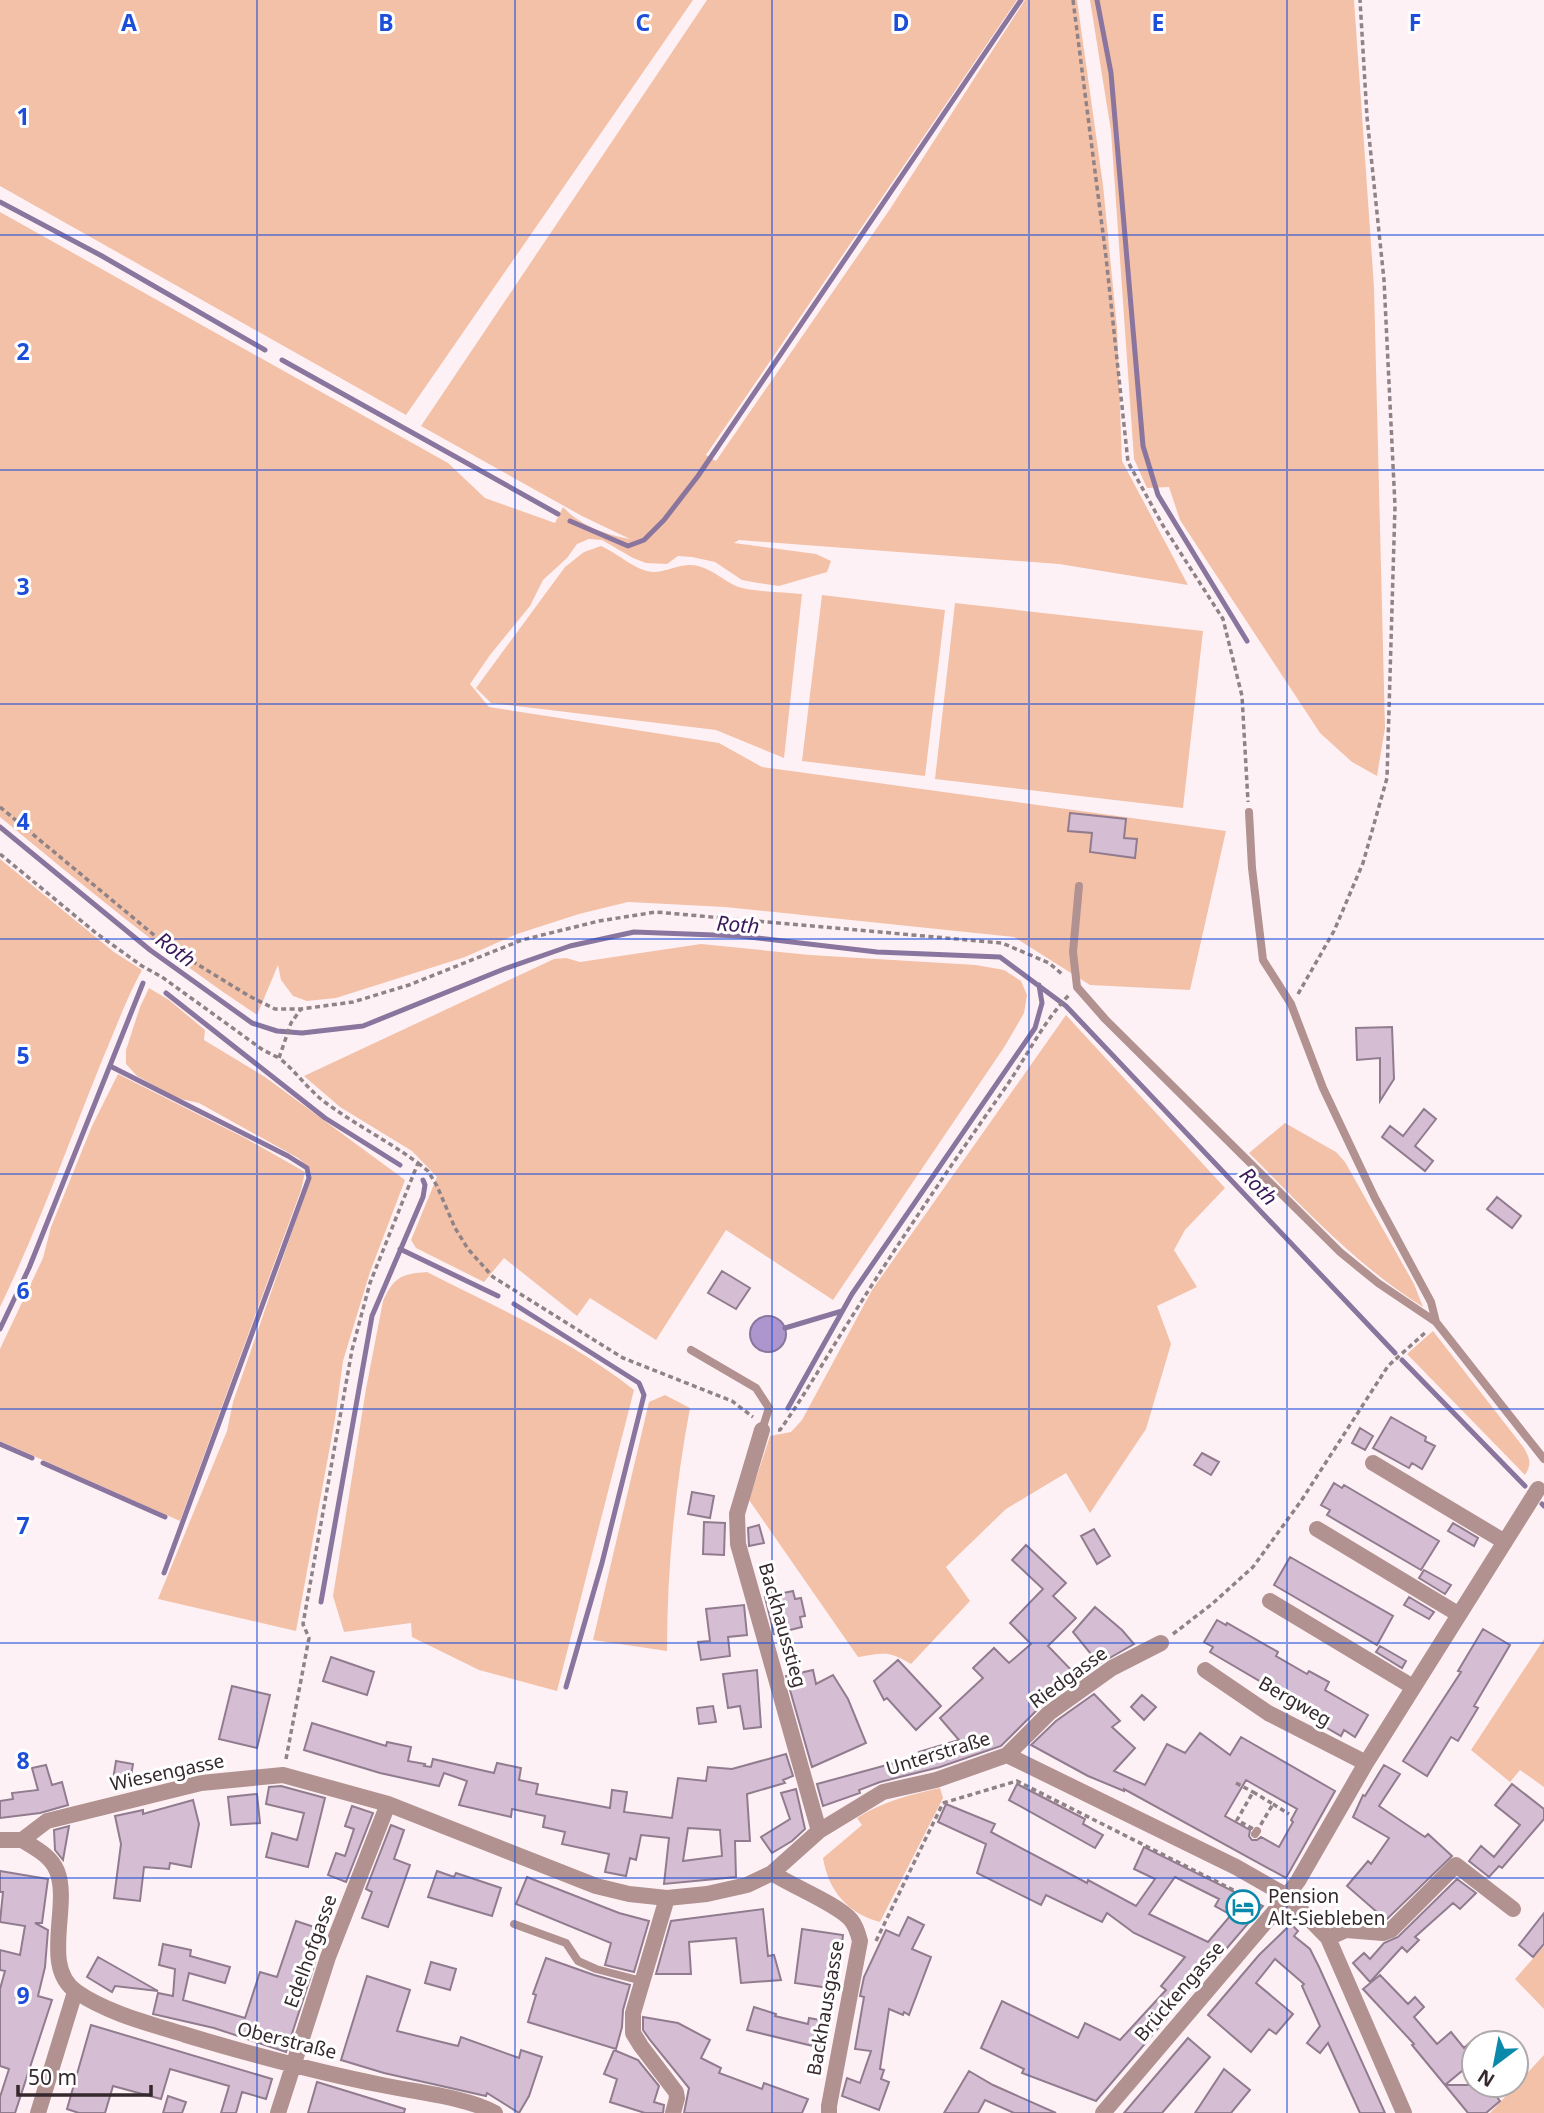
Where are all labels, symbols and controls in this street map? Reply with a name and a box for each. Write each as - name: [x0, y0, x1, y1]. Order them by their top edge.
- text: A: [121, 6, 137, 38]
- text: B: [378, 6, 394, 38]
- text: C: [636, 6, 651, 38]
- text: D: [893, 6, 909, 38]
- text: E: [1152, 6, 1164, 38]
- text: F: [1409, 6, 1421, 38]
- text: 1: [16, 100, 30, 132]
- text: 2: [16, 335, 30, 367]
- text: 3: [16, 570, 30, 602]
- text: 4: [16, 805, 30, 837]
- water label: Roth: [716, 909, 760, 939]
- water label: Roth: [150, 925, 202, 973]
- text: 5: [16, 1039, 30, 1071]
- water label: Roth: [1234, 1161, 1284, 1211]
- text: 6: [16, 1274, 30, 1306]
- text: 7: [16, 1509, 30, 1541]
- street label: Backhausstieg: [753, 1560, 813, 1690]
- street label: Riedgasse: [1024, 1640, 1112, 1714]
- street label: Bergweg: [1254, 1670, 1336, 1732]
- street label: Unterstraße: [883, 1725, 993, 1781]
- text: 8: [16, 1744, 30, 1776]
- street label: Wiesengasse: [108, 1747, 226, 1797]
- place label: Pension Alt-Siebleben: [1268, 1883, 1386, 1931]
- hotel icon: Pension Alt-Siebleben: [1224, 1888, 1262, 1926]
- street label: Edelhofgasse: [277, 1891, 343, 2011]
- street label: Brückengasse: [1128, 1935, 1230, 2047]
- street label: Backhausgasse: [800, 1938, 850, 2078]
- text: 9: [16, 1979, 30, 2011]
- street label: Oberstraße: [234, 2015, 340, 2065]
- north arrow: [1460, 2029, 1530, 2099]
- scale bar: [18, 2054, 150, 2098]
- text: 50 m: [28, 2063, 77, 2091]
- text: N: [1473, 2063, 1499, 2094]

